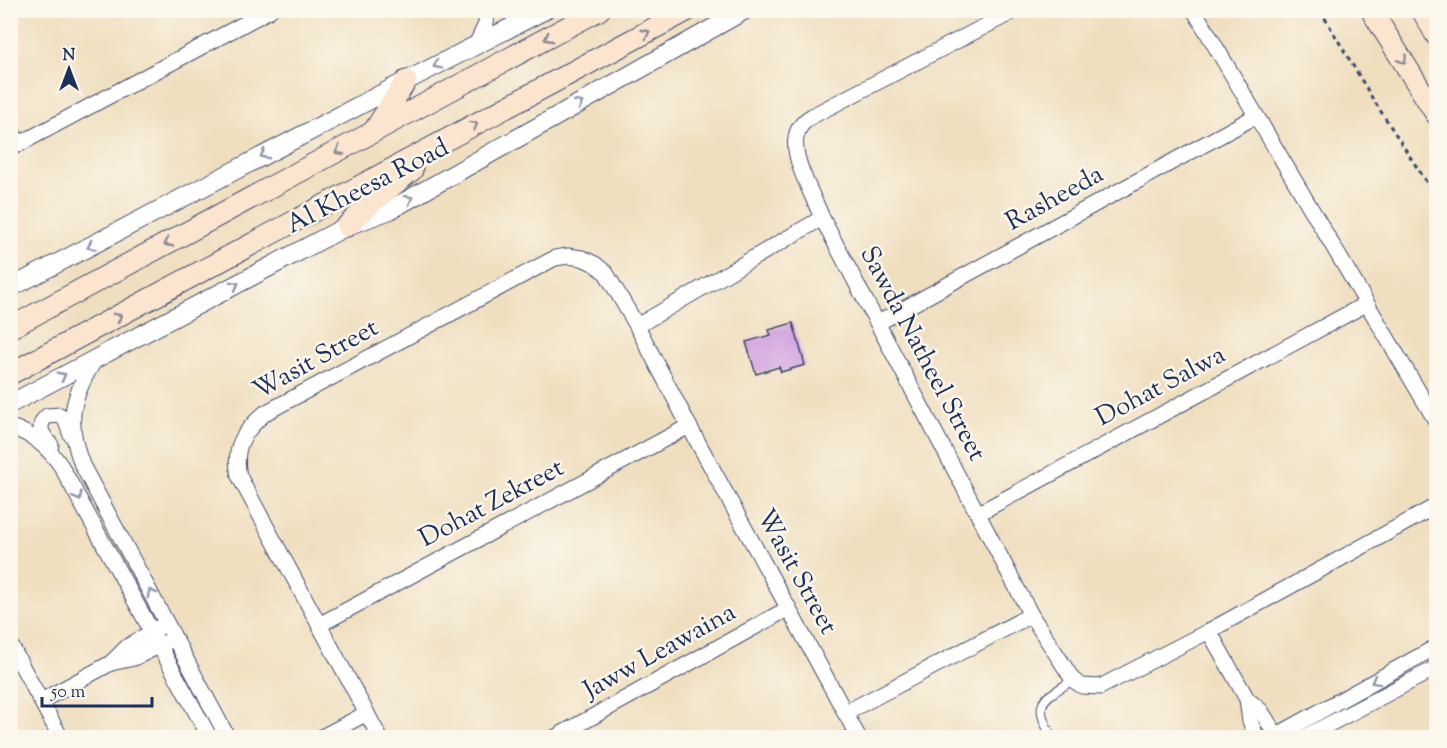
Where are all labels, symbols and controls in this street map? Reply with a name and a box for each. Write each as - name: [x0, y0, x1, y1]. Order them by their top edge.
- one-way arrow: [640, 29, 650, 40]
- one-way arrow: [544, 31, 554, 42]
- north arrow: [39, 39, 99, 99]
- text: N: [63, 45, 76, 68]
- one-way arrow: [1395, 54, 1407, 64]
- one-way arrow: [432, 58, 443, 70]
- one-way arrow: [573, 100, 583, 111]
- one-way arrow: [468, 121, 479, 132]
- street label: Al Kheesa Road: [280, 130, 456, 244]
- one-way arrow: [335, 144, 346, 155]
- one-way arrow: [260, 148, 270, 159]
- street label: Rasheeda: [999, 157, 1111, 241]
- one-way arrow: [403, 195, 414, 207]
- one-way arrow: [163, 236, 174, 248]
- one-way arrow: [87, 239, 97, 250]
- street label: Sawda Natheel Street: [850, 240, 994, 468]
- one-way arrow: [228, 281, 239, 292]
- street label: Wasit Street: [247, 310, 386, 410]
- one-way arrow: [111, 313, 122, 324]
- street label: Dohat Salwa: [1090, 337, 1232, 437]
- one-way arrow: [56, 372, 66, 383]
- street label: Dohat Zekreet: [413, 450, 571, 558]
- one-way arrow: [71, 491, 82, 501]
- street label: Wasit Street: [746, 503, 846, 642]
- one-way arrow: [147, 589, 158, 599]
- street label: Jaww Leawaina: [575, 595, 743, 710]
- scale bar: [42, 670, 152, 708]
- one-way arrow: [1371, 674, 1382, 685]
- text: 50 m: [50, 680, 86, 706]

